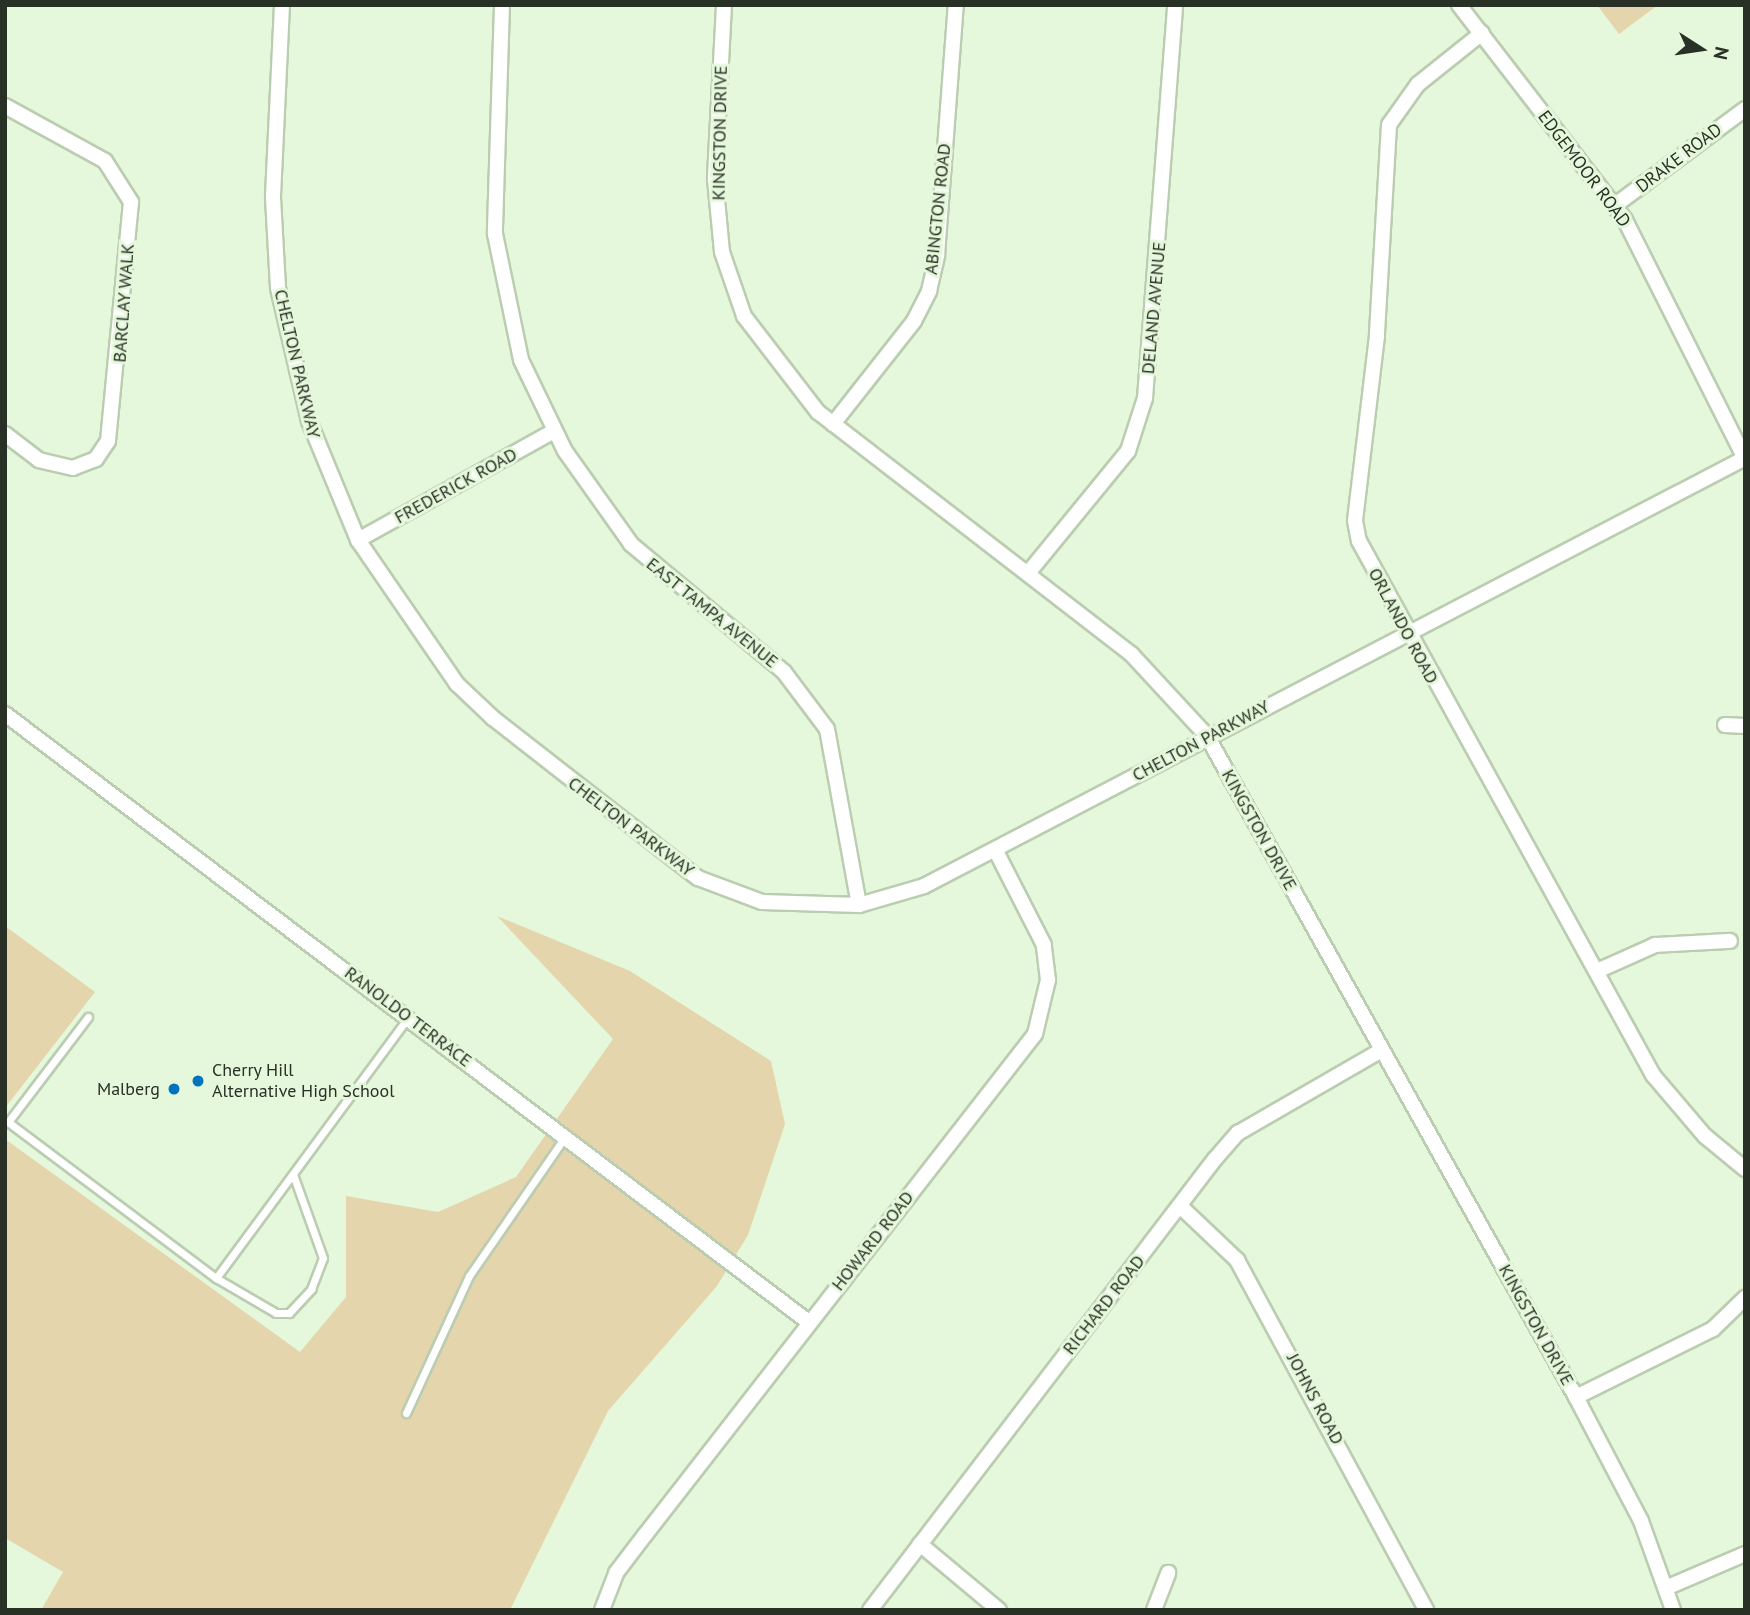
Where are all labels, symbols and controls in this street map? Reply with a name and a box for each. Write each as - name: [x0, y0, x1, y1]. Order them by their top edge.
- north arrow: [1666, 14, 1736, 84]
- text: N: [1709, 45, 1735, 62]
- street label: KINGSTON DRIVE: [708, 65, 732, 201]
- street label: EDGEMOOR ROAD: [1533, 106, 1635, 232]
- street label: DRAKE ROAD: [1632, 119, 1726, 197]
- street label: ABINGTON ROAD: [920, 142, 956, 276]
- street label: DELAND AVENUE: [1137, 241, 1171, 375]
- street label: BARCLAY WALK: [109, 242, 139, 364]
- street label: CHELTON PARKWAY: [269, 287, 325, 441]
- street label: FREDERICK ROAD: [391, 443, 521, 529]
- street label: EAST TAMPA AVENUE: [641, 553, 783, 673]
- street label: ORLANDO ROAD: [1363, 564, 1443, 688]
- street label: CHELTON PARKWAY: [1129, 696, 1273, 786]
- street label: KINGSTON DRIVE: [1217, 766, 1301, 894]
- street label: CHELTON PARKWAY: [564, 773, 698, 881]
- street label: RANOLDO TERRACE: [340, 962, 476, 1072]
- place label: Cherry Hill Alternative High School: [212, 1060, 394, 1102]
- marker: Cherry Hill Alternative High School: [190, 1073, 206, 1089]
- place label: Malberg: [97, 1078, 160, 1100]
- marker: Malberg: [166, 1081, 182, 1097]
- street label: HOWARD ROAD: [827, 1187, 919, 1295]
- street label: RICHARD ROAD: [1058, 1251, 1150, 1359]
- street label: KINGSTON DRIVE: [1494, 1261, 1578, 1389]
- street label: JOHNS ROAD: [1282, 1350, 1348, 1448]

